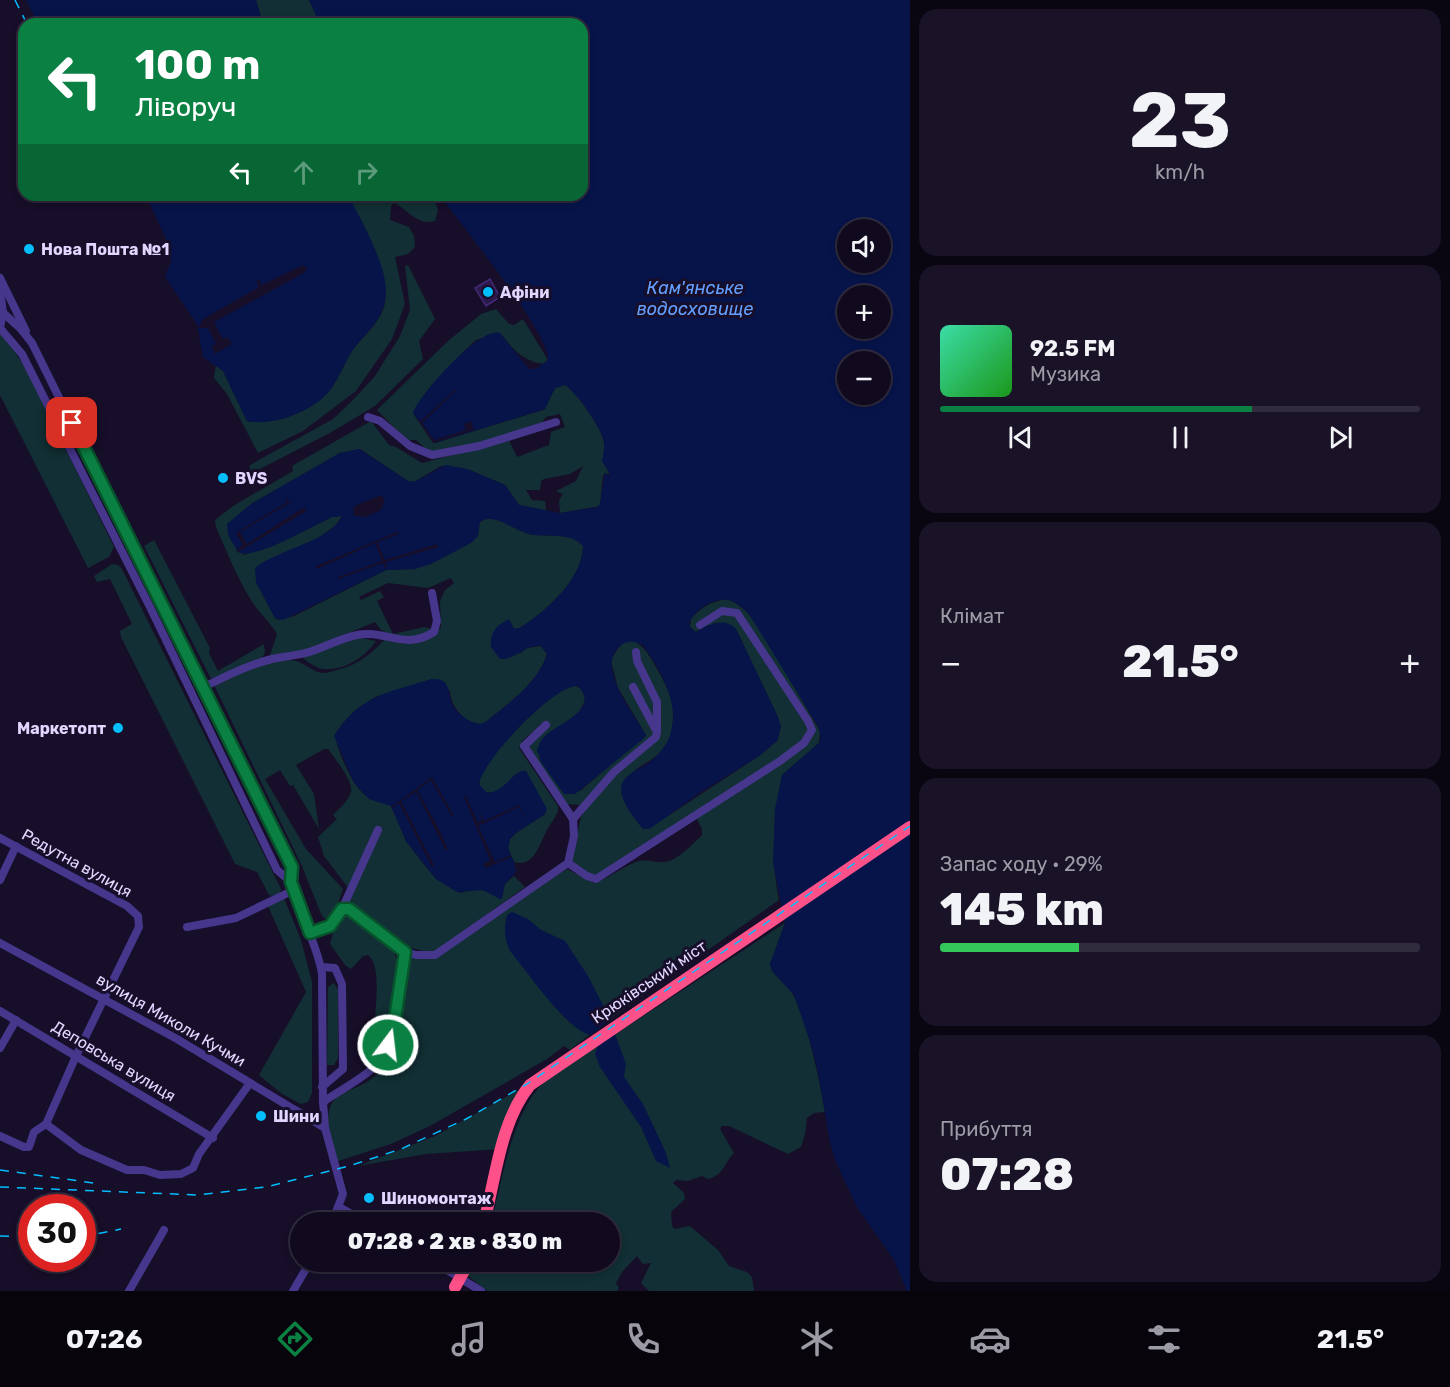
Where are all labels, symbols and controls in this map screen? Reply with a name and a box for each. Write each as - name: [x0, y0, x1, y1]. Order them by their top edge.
- text: 100 m: [135, 40, 260, 90]
- icon: left: [36, 42, 114, 120]
- text: 23: [1129, 74, 1231, 167]
- text: Ліворуч: [135, 91, 236, 123]
- icon: left: [224, 156, 257, 189]
- icon: ahead: [287, 156, 320, 189]
- icon: right: [350, 156, 383, 189]
- text: km/h: [1155, 160, 1205, 184]
- map controls: [837, 219, 891, 405]
- button: sound: [837, 219, 891, 273]
- place label: Нова Пошта №1: [41, 240, 169, 259]
- marker: Нова Пошта №1: [22, 242, 36, 256]
- water label: Кам'янське водосховище: [637, 277, 753, 320]
- place label: Афіни: [500, 283, 549, 302]
- marker: Афіни: [481, 285, 495, 299]
- button: +: [837, 285, 891, 339]
- text: 92.5 FM: [1030, 335, 1115, 362]
- button: −: [837, 351, 891, 405]
- text: Музика: [1030, 362, 1101, 386]
- pin: [46, 397, 97, 448]
- icon: arrive: [55, 406, 88, 439]
- icon: previous: [1004, 421, 1037, 454]
- icon: pause: [1164, 421, 1197, 454]
- icon: next: [1324, 421, 1357, 454]
- place label: BVS: [235, 469, 268, 488]
- marker: BVS: [216, 471, 230, 485]
- text: Клімат: [940, 604, 1004, 628]
- text: 21.5°: [1122, 635, 1239, 688]
- text: −: [940, 643, 961, 682]
- text: +: [1399, 643, 1420, 682]
- place label: Маркетопт: [17, 719, 106, 738]
- marker: Маркетопт: [111, 721, 125, 735]
- street label: Редутна вулиця: [19, 825, 135, 901]
- text: Запас ходу · 29%: [940, 852, 1103, 876]
- text: 145 km: [940, 883, 1104, 936]
- street label: Крюківський міст: [588, 936, 710, 1028]
- street label: вулиця Миколи Кучми: [93, 970, 249, 1070]
- position arrow: [356, 1013, 420, 1077]
- street label: Деповська вулиця: [49, 1017, 179, 1105]
- place label: Шини: [273, 1107, 319, 1126]
- marker: Шини: [254, 1109, 268, 1123]
- text: Прибуття: [940, 1117, 1032, 1141]
- text: 07:28: [940, 1148, 1074, 1201]
- place label: Шиномонтаж: [381, 1189, 492, 1208]
- marker: Шиномонтаж: [362, 1191, 376, 1205]
- speed limit sign: 30: [18, 1194, 96, 1272]
- text: 07:28 · 2 хв · 830 m: [348, 1228, 562, 1255]
- icon: directions: [274, 1318, 316, 1360]
- icon: music: [448, 1318, 490, 1360]
- icon: phone: [622, 1318, 664, 1360]
- icon: climate: [796, 1318, 838, 1360]
- icon: car: [969, 1318, 1011, 1360]
- icon: filters: [1143, 1318, 1185, 1360]
- text: 07:26: [66, 1323, 143, 1355]
- text: 21.5°: [1317, 1323, 1384, 1355]

